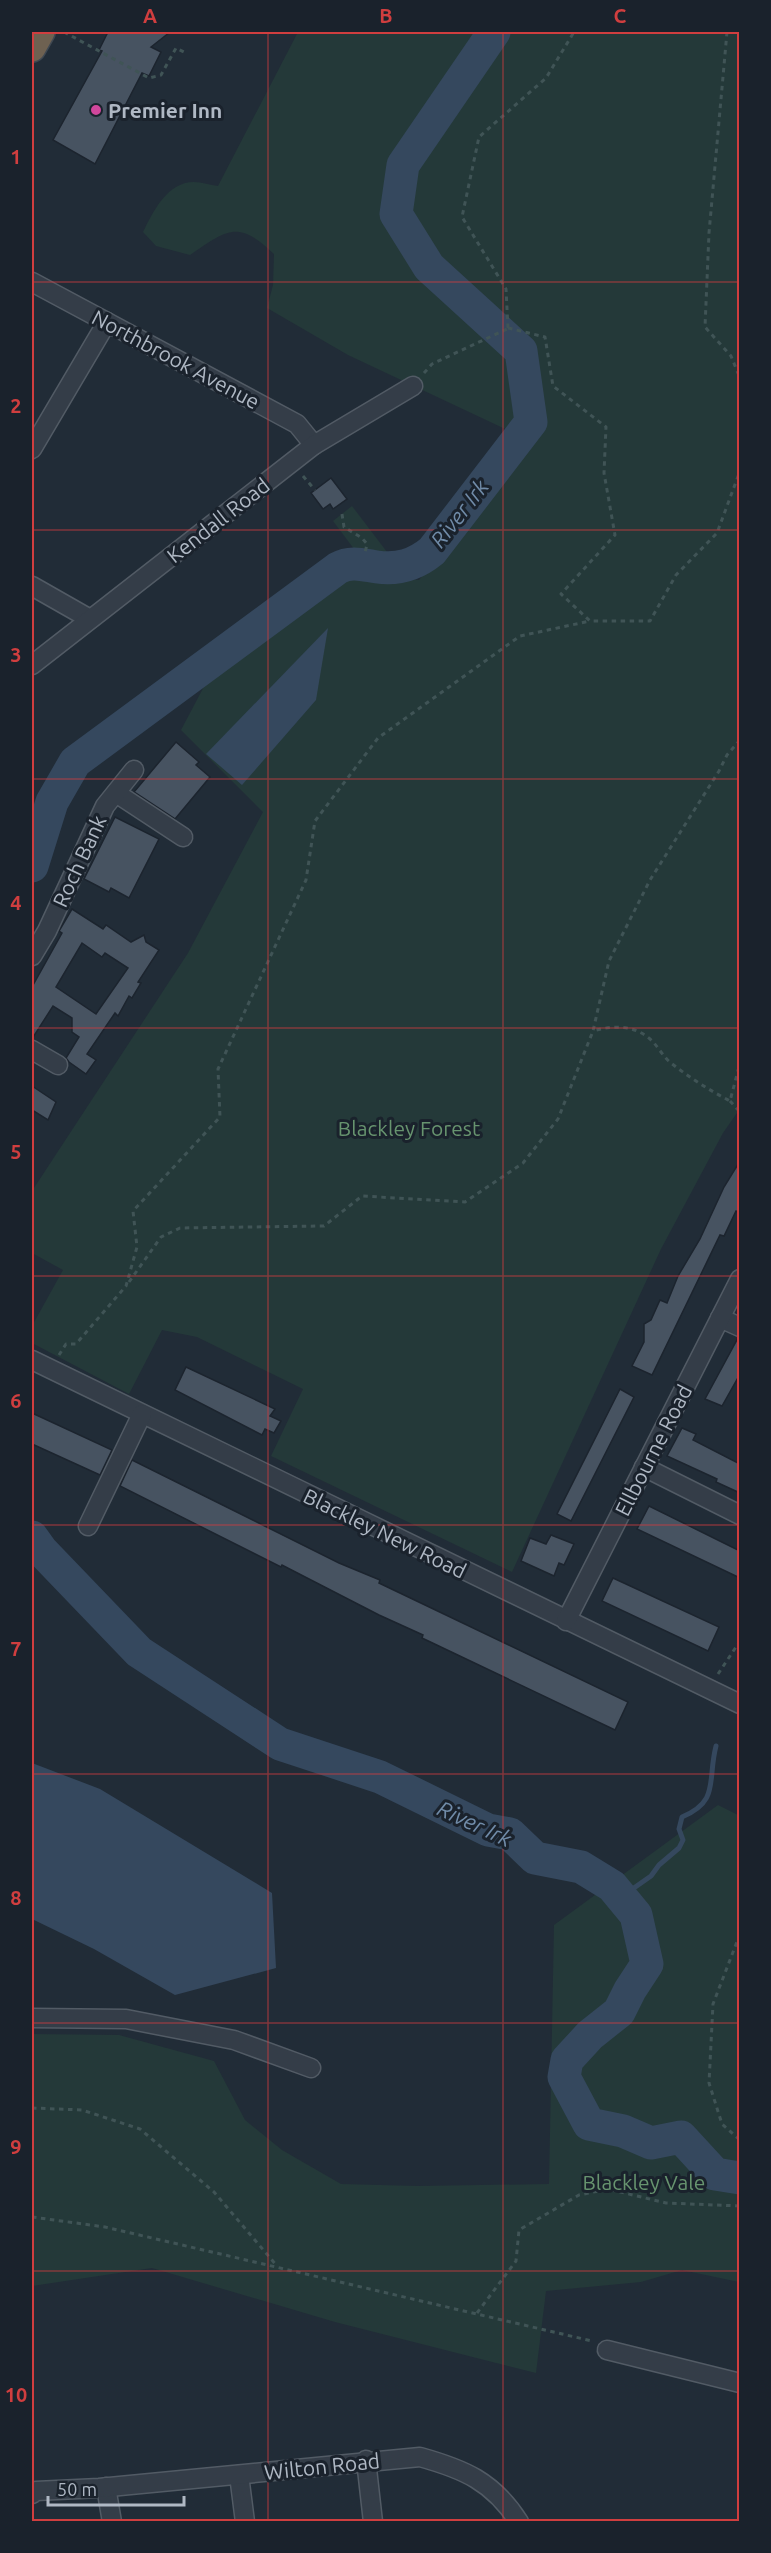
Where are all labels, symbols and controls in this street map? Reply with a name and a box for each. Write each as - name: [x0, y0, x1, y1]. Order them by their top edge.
- text: A: [143, 4, 157, 27]
- text: B: [379, 4, 393, 27]
- text: C: [614, 4, 627, 27]
- place label: Premier Inn: [108, 98, 222, 122]
- marker: Premier Inn: [89, 103, 103, 117]
- text: 1: [10, 145, 22, 168]
- street label: Northbrook Avenue: [88, 305, 264, 413]
- text: 2: [10, 394, 22, 417]
- street label: Kendall Road: [162, 473, 274, 567]
- water label: River Irk: [425, 474, 494, 552]
- text: 3: [10, 643, 22, 666]
- street label: Roch Bank: [47, 811, 111, 911]
- text: 4: [10, 891, 22, 914]
- park label: Blackley Forest: [338, 1116, 480, 1140]
- text: 5: [10, 1140, 22, 1163]
- street label: Ellbourne Road: [610, 1380, 696, 1520]
- text: 6: [10, 1389, 22, 1412]
- street label: Blackley New Road: [300, 1483, 470, 1583]
- text: 7: [10, 1637, 22, 1660]
- water label: River Irk: [434, 1795, 517, 1851]
- text: 8: [10, 1886, 22, 1909]
- text: 9: [10, 2135, 22, 2158]
- park label: Blackley Vale: [583, 2170, 705, 2194]
- text: 10: [5, 2383, 27, 2406]
- street label: Wilton Road: [263, 2448, 381, 2484]
- scale bar: [48, 2469, 184, 2507]
- text: 50 m: [57, 2479, 97, 2499]

